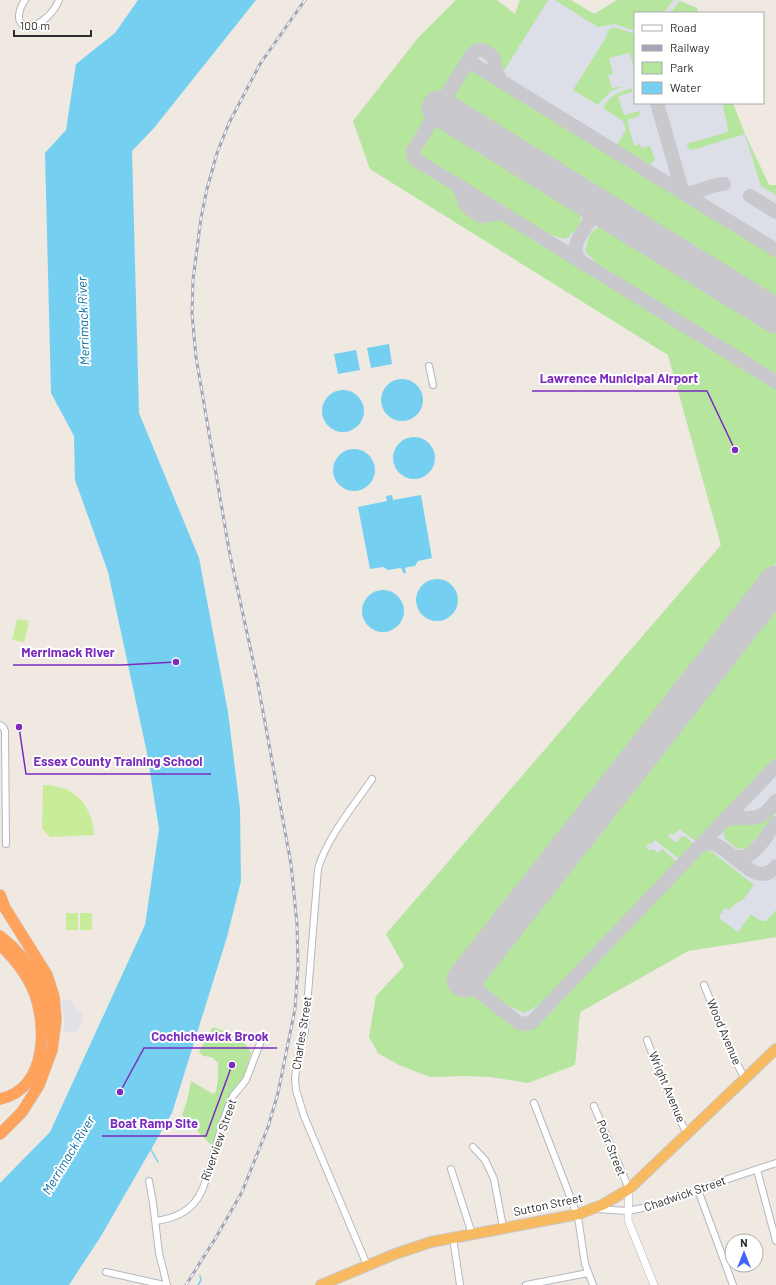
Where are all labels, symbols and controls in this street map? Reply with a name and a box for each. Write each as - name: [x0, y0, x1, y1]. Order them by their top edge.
- scale bar: [14, 12, 91, 38]
- legend: [634, 12, 764, 104]
- text: 100 m: [20, 18, 50, 32]
- text: Road: [670, 20, 697, 34]
- text: Railway: [670, 40, 710, 54]
- text: Park: [670, 60, 694, 74]
- text: Water: [670, 80, 702, 94]
- water label: Merrimack River: [73, 276, 93, 366]
- callout: Lawrence Municipal Airport: [532, 366, 707, 391]
- text: Lawrence Municipal Airport: [540, 370, 698, 386]
- callout: Merrimack River: [13, 640, 122, 665]
- text: Merrimack River: [21, 644, 115, 660]
- callout: Essex County Training School: [26, 749, 211, 774]
- text: Essex County Training School: [33, 753, 203, 769]
- street label: Charles Street: [288, 995, 314, 1071]
- street label: Wood Avenue: [705, 997, 745, 1067]
- callout: Cochichewick Brook: [144, 1023, 277, 1048]
- text: Cochichewick Brook: [151, 1028, 269, 1044]
- street label: Wright Avenue: [647, 1049, 689, 1124]
- street label: Riverview Street: [197, 1097, 239, 1183]
- callout: Boat Ramp Site: [102, 1111, 206, 1136]
- water label: Merrimack River: [38, 1112, 98, 1197]
- text: Boat Ramp Site: [110, 1115, 198, 1131]
- street label: Poor Street: [594, 1117, 630, 1178]
- street label: Chadwick Street: [642, 1173, 727, 1214]
- street label: Sutton Street: [512, 1190, 584, 1218]
- north arrow: [724, 1233, 764, 1273]
- text: N: [740, 1236, 748, 1249]

